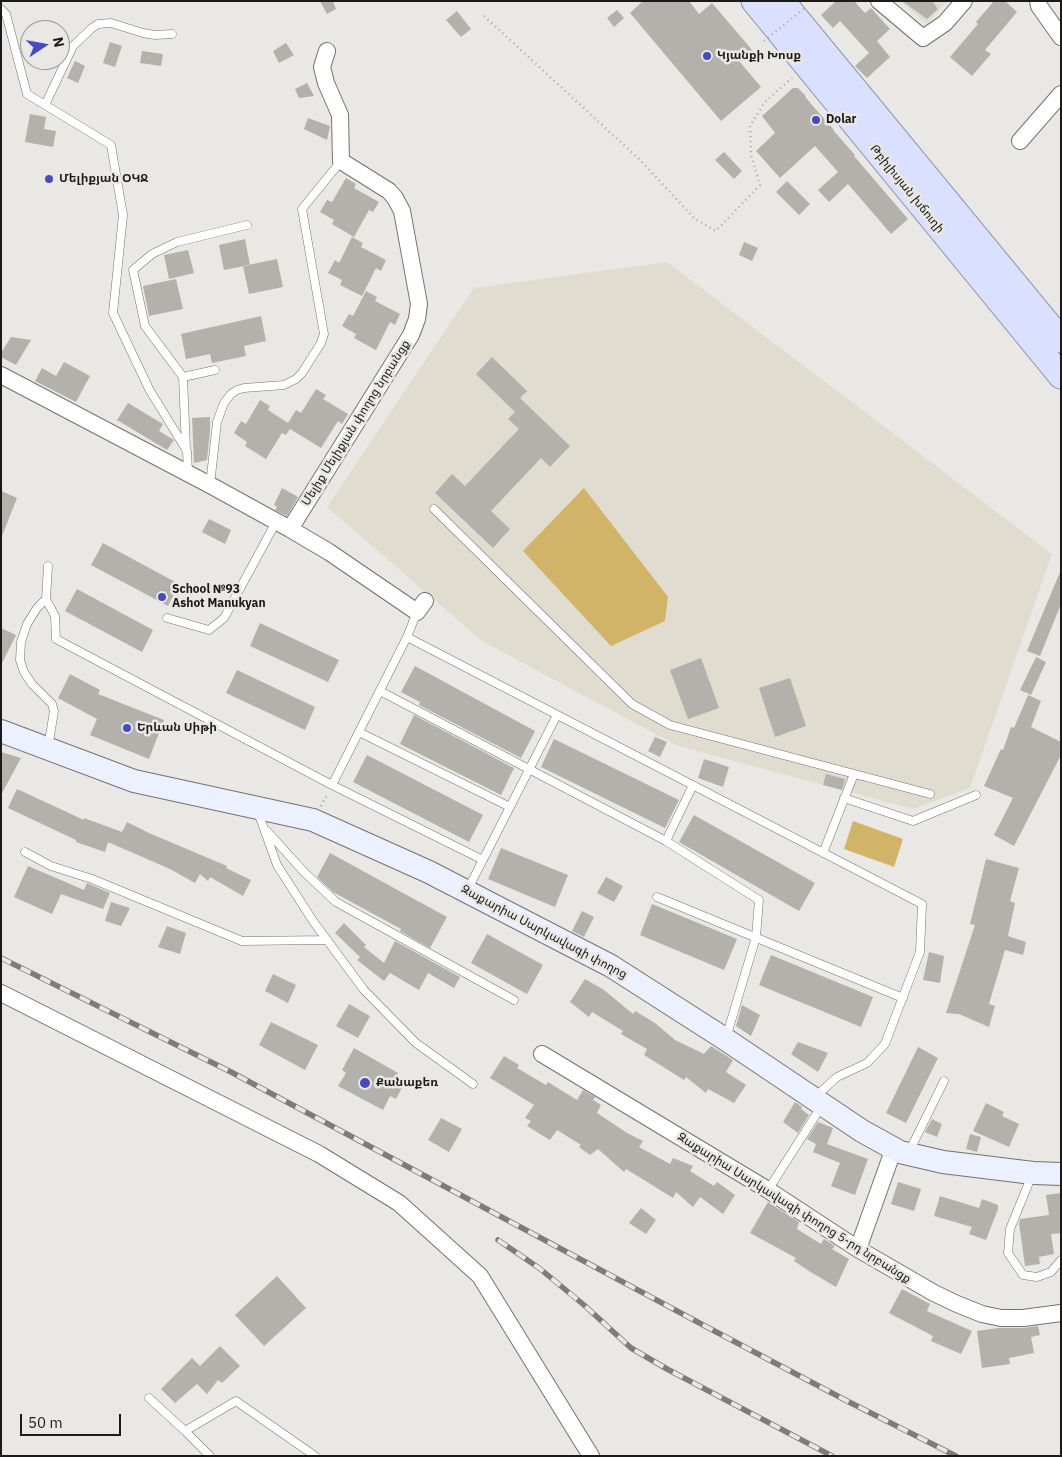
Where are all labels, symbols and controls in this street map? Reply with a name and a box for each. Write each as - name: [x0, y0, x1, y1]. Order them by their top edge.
- north arrow: [20, 20, 70, 70]
- text: N: [49, 35, 69, 49]
- place label: Կյանքի Խոսք: [717, 49, 801, 63]
- marker: Կյանքի Խոսք: [701, 50, 713, 62]
- place label: Dolar: [826, 113, 856, 127]
- marker: Dolar: [810, 114, 822, 126]
- street label: Թբիլիսյան խճուղի: [867, 142, 947, 236]
- place label: Մելիքյան ՕԿՋ: [59, 172, 148, 186]
- marker: Մելիքյան ՕԿՋ: [43, 173, 55, 185]
- street label: Մելիք Մելիքյան փողոց նրբանցք: [299, 337, 413, 509]
- place label: School №93 Ashot Manukyan: [172, 583, 266, 611]
- marker: School №93 Ashot Manukyan: [156, 591, 168, 603]
- place label: Երևան Սիթի: [137, 721, 217, 735]
- marker: Երևան Սիթի: [121, 722, 133, 734]
- street label: Զաքարիա Սարկավագի փողոց: [458, 882, 630, 982]
- marker: Քանաքեռ: [358, 1076, 372, 1090]
- place label: Քանաքեռ: [376, 1076, 438, 1090]
- street label: Զաքարիա Սարկավագի փողոց 5-րդ նրբանցք: [675, 1130, 913, 1286]
- scale bar: [22, 1404, 124, 1436]
- text: 50 m: [28, 1413, 63, 1432]

